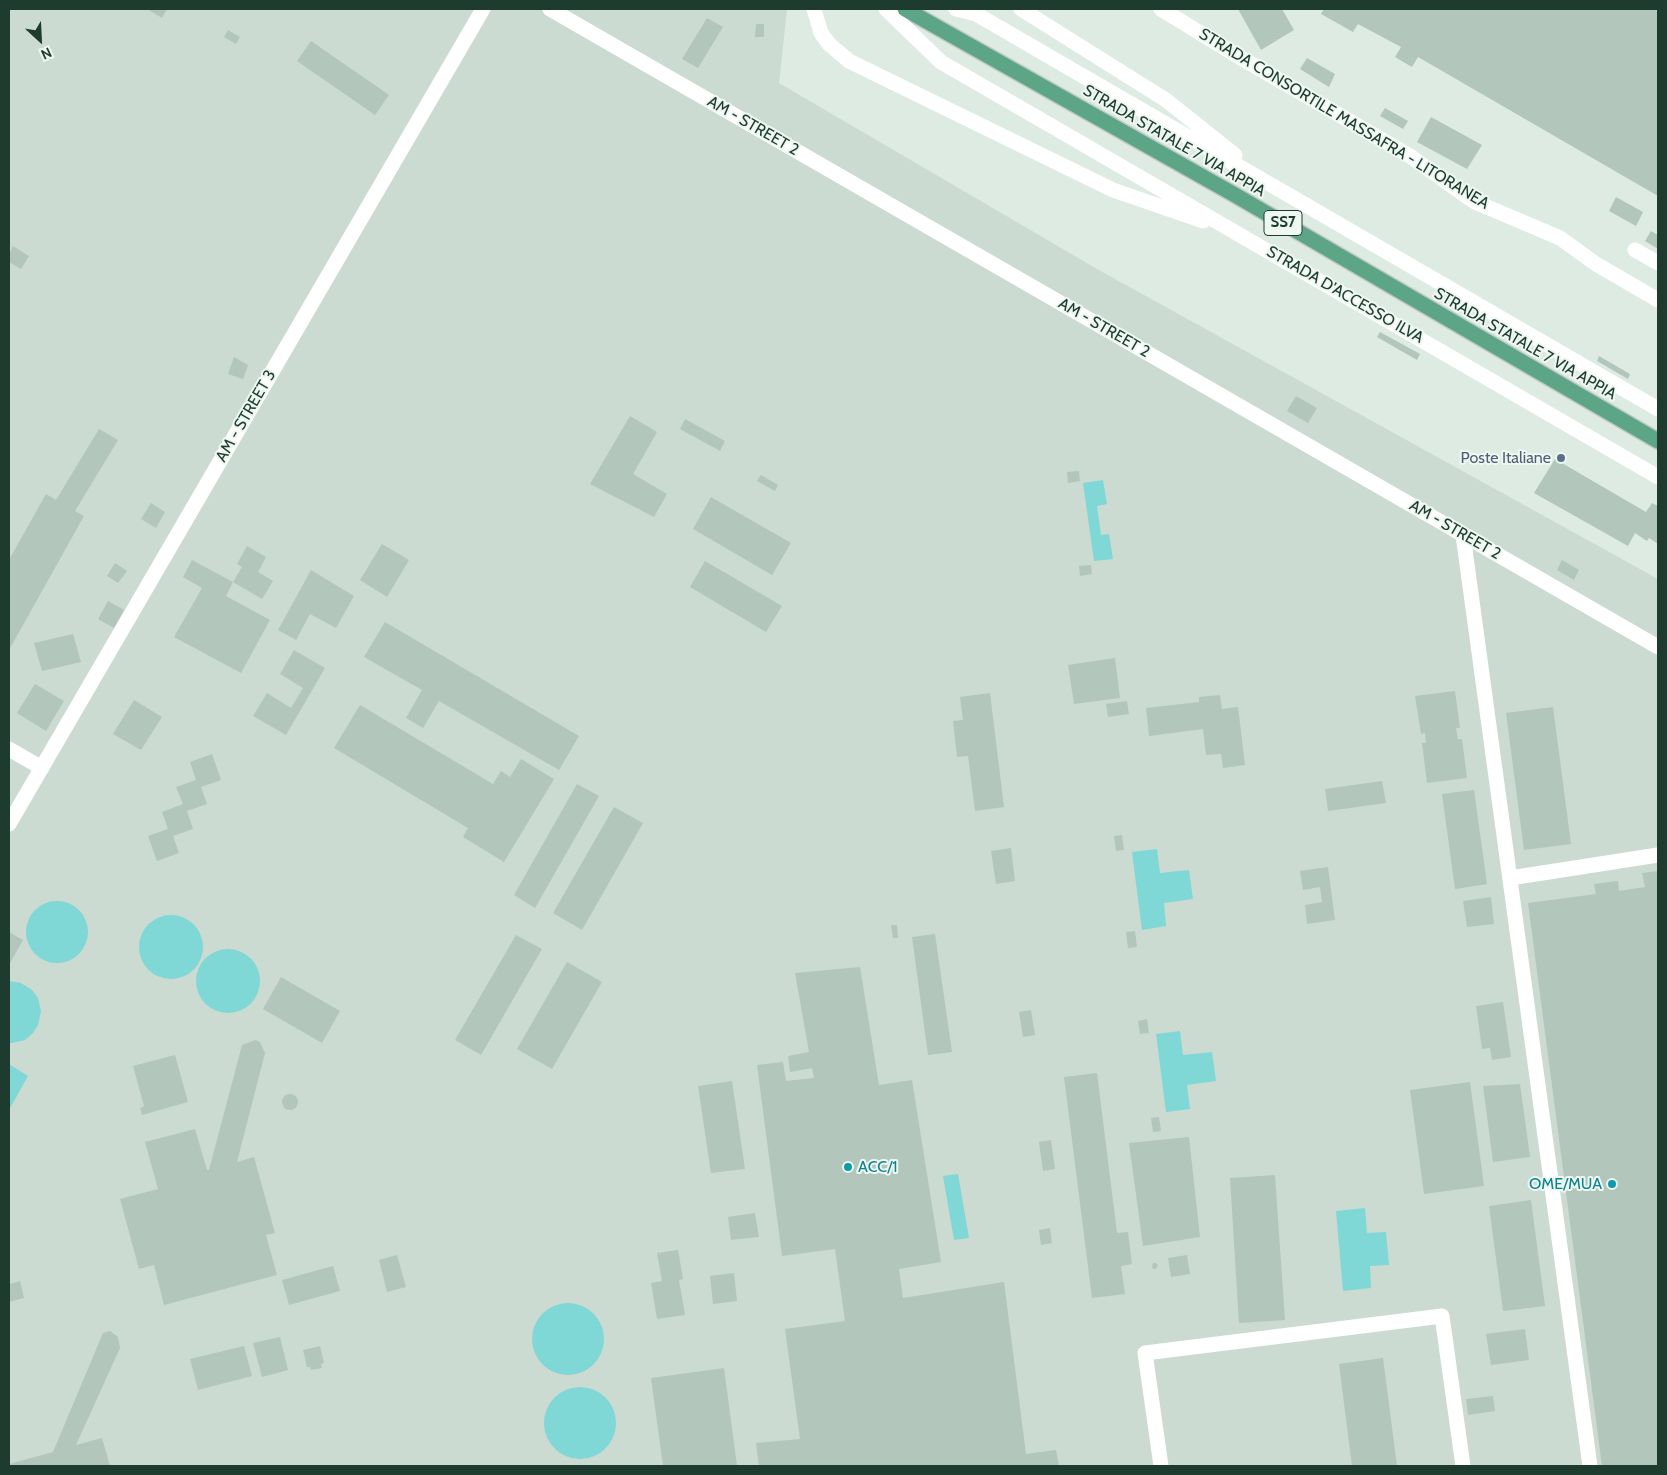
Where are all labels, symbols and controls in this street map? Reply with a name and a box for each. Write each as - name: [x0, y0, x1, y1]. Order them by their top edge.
- north arrow: [15, 15, 65, 65]
- street label: STRADA CONSORTILE MASSAFRA - LITORANEA: [1195, 25, 1493, 213]
- text: N: [38, 43, 55, 64]
- street label: STRADA STATALE 7 VIA APPIA: [1079, 81, 1269, 201]
- street label: AM - STREET 2: [704, 92, 802, 160]
- road number: SS7: [1264, 210, 1302, 236]
- street label: STRADA D'ACCESSO ILVA: [1263, 242, 1427, 348]
- street label: STRADA STATALE 7 VIA APPIA: [1430, 284, 1620, 404]
- street label: AM - STREET 2: [1055, 294, 1153, 362]
- street label: AM - STREET 3: [212, 367, 280, 465]
- place label: Poste Italiane: [1461, 448, 1551, 468]
- marker: Poste Italiane: [1555, 452, 1567, 464]
- street label: AM - STREET 2: [1406, 496, 1504, 564]
- place label: ACC/1: [858, 1157, 898, 1177]
- marker: ACC/1: [842, 1161, 854, 1173]
- place label: OME/MUA: [1529, 1174, 1602, 1194]
- marker: OME/MUA: [1606, 1178, 1618, 1190]

